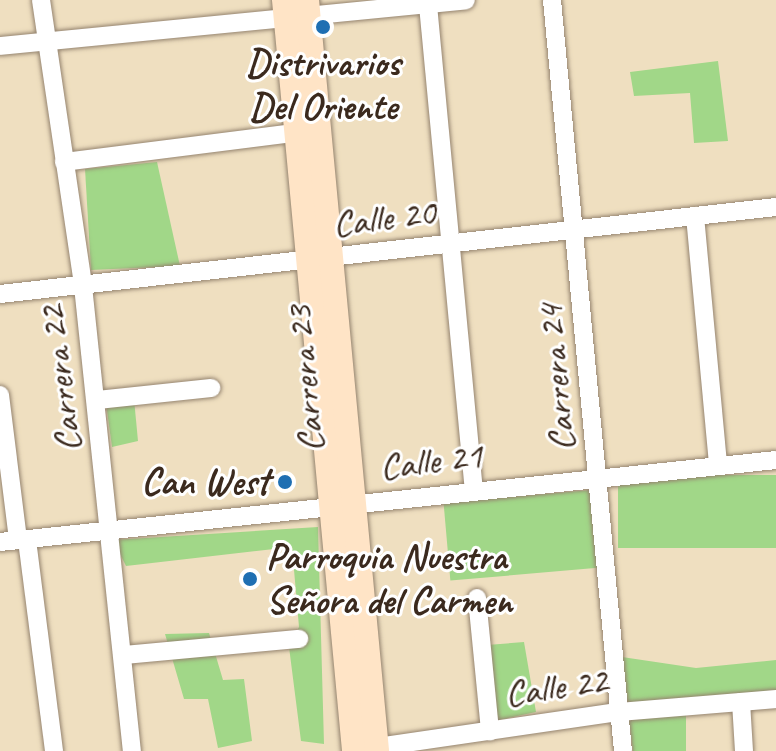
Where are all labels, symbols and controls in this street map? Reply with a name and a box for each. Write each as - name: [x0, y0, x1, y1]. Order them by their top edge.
- marker: Distrivarios Del Oriente: [314, 18, 332, 36]
- place label: Distrivarios Del Oriente: [246, 40, 400, 130]
- street label: Calle 20: [330, 189, 438, 247]
- street label: Carrera 22: [28, 303, 92, 455]
- street label: Carrera 24: [527, 303, 585, 453]
- street label: Carrera 23: [276, 304, 334, 454]
- street label: Calle 21: [377, 432, 485, 490]
- place label: Can West: [141, 459, 269, 505]
- marker: Can West: [276, 473, 294, 491]
- place label: Parroquia Nuestra Señora del Carmen: [266, 534, 512, 624]
- marker: Parroquia Nuestra Señora del Carmen: [241, 570, 259, 588]
- street label: Calle 22: [502, 657, 610, 717]

